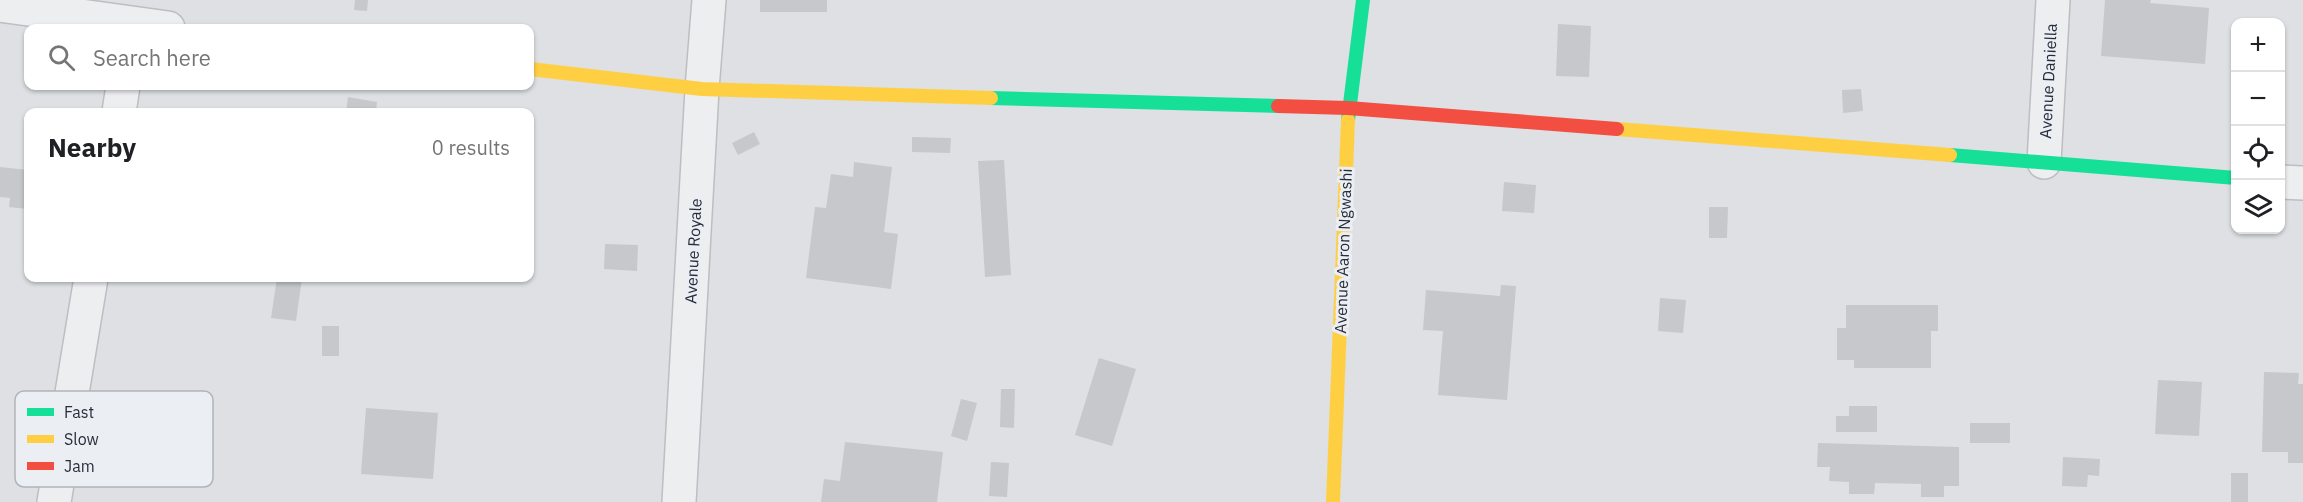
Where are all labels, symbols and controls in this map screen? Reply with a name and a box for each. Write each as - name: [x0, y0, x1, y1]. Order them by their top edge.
- map controls: [2231, 18, 2285, 234]
- button: +: [2231, 18, 2285, 72]
- street label: Avenue Daniella: [2035, 22, 2061, 139]
- search box: [24, 24, 534, 90]
- icon: search: [45, 41, 78, 74]
- text: Search here: [93, 43, 211, 72]
- button: −: [2231, 72, 2285, 126]
- button: locate: [2231, 126, 2285, 180]
- text: Nearby: [48, 130, 136, 164]
- text: 0 results: [432, 134, 510, 161]
- street label: Avenue Aaron Ngwashi: [1330, 168, 1356, 334]
- button: layers: [2231, 180, 2285, 234]
- street label: Avenue Royale: [680, 198, 706, 304]
- legend: [15, 391, 213, 487]
- text: Fast: [64, 402, 94, 422]
- text: Slow: [64, 429, 99, 449]
- text: Jam: [64, 456, 95, 476]

